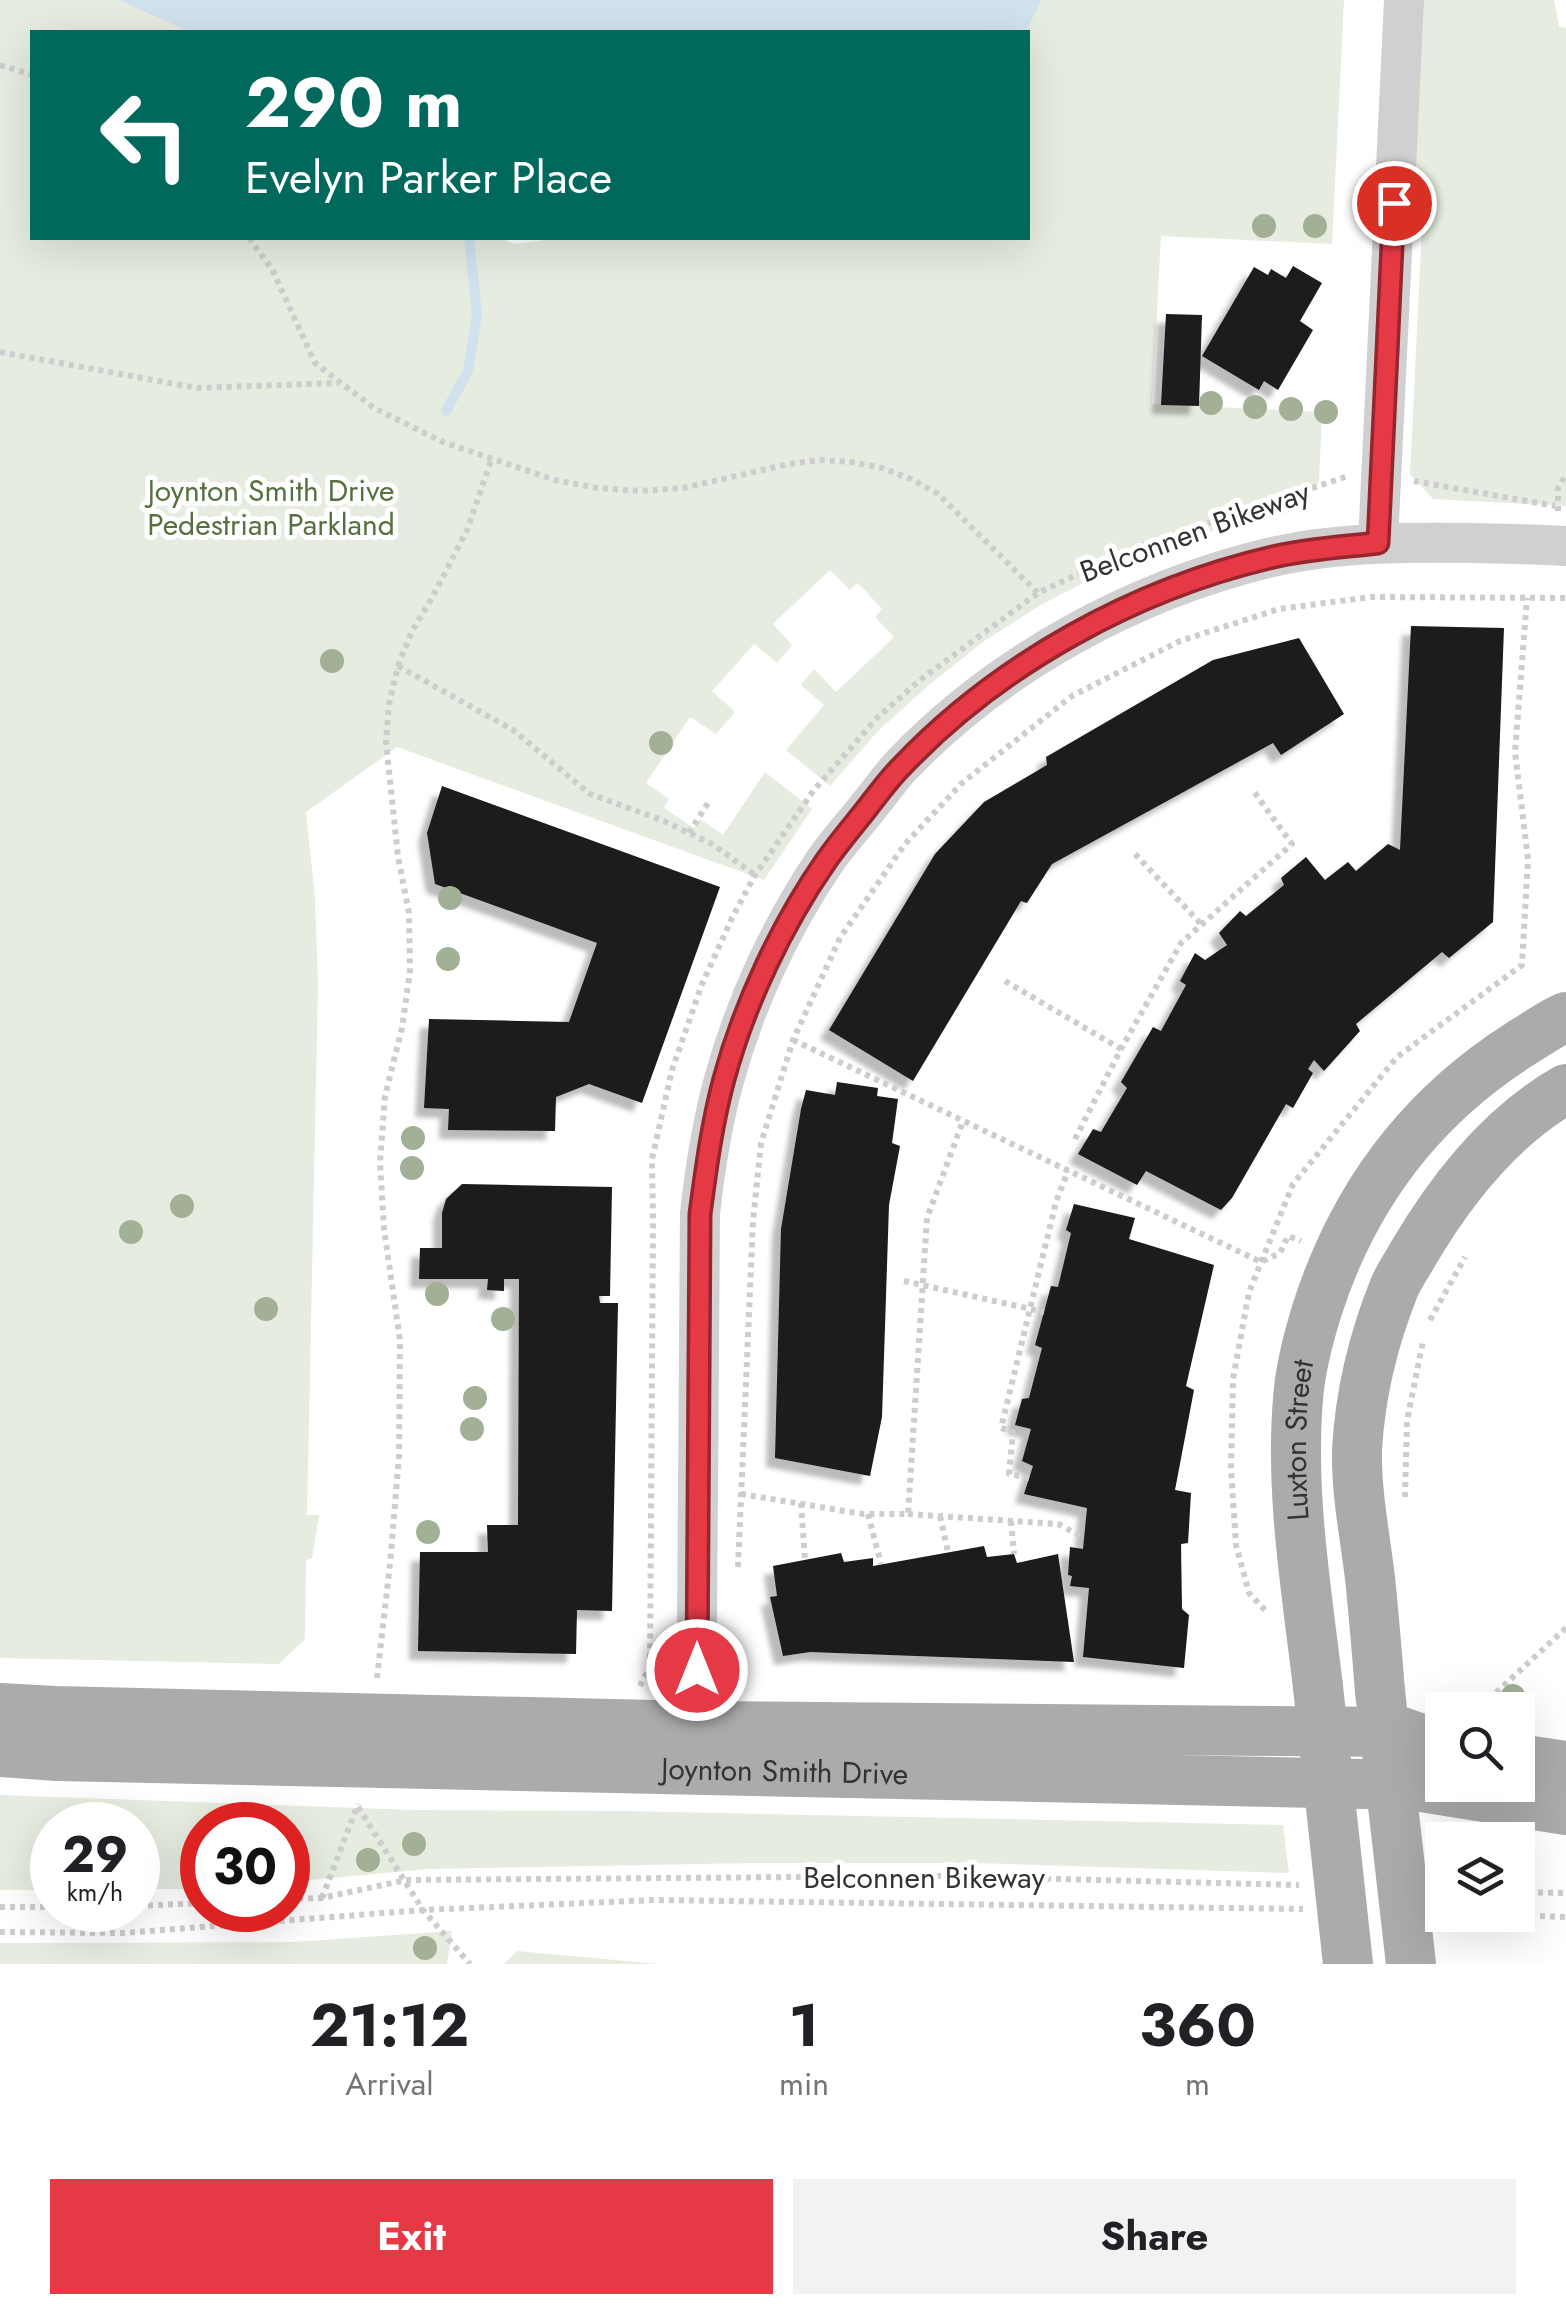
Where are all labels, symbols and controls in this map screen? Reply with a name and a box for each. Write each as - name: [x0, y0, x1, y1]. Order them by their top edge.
- text: 290 m: [245, 52, 463, 153]
- icon: left: [80, 70, 210, 200]
- text: Evelyn Parker Place: [245, 145, 612, 210]
- pin: [1352, 161, 1437, 246]
- icon: arrive: [1367, 176, 1422, 231]
- park label: Joynton Smith Drive Pedestrian Parkland: [144, 469, 395, 546]
- street label: Belconnen Bikeway: [1074, 470, 1316, 593]
- street label: Luxton Street: [1274, 1355, 1324, 1522]
- position arrow: [645, 1618, 749, 1722]
- map controls: [1425, 1692, 1535, 1932]
- button: search: [1425, 1692, 1535, 1802]
- street label: Joynton Smith Drive: [657, 1747, 909, 1795]
- speed limit sign: 30: [180, 1802, 310, 1932]
- text: 29: [62, 1818, 128, 1891]
- button: layers: [1425, 1822, 1535, 1932]
- street label: Belconnen Bikeway: [803, 1856, 1046, 1899]
- text: km/h: [67, 1874, 123, 1910]
- text: 21:12: [310, 1982, 469, 2069]
- text: 1: [789, 1982, 819, 2069]
- text: 360: [1139, 1982, 1256, 2069]
- text: Arrival: [345, 2061, 434, 2107]
- text: min: [779, 2061, 829, 2107]
- text: m: [1185, 2061, 1210, 2107]
- button: Exit: [50, 2179, 773, 2294]
- button: Share: [793, 2179, 1516, 2294]

